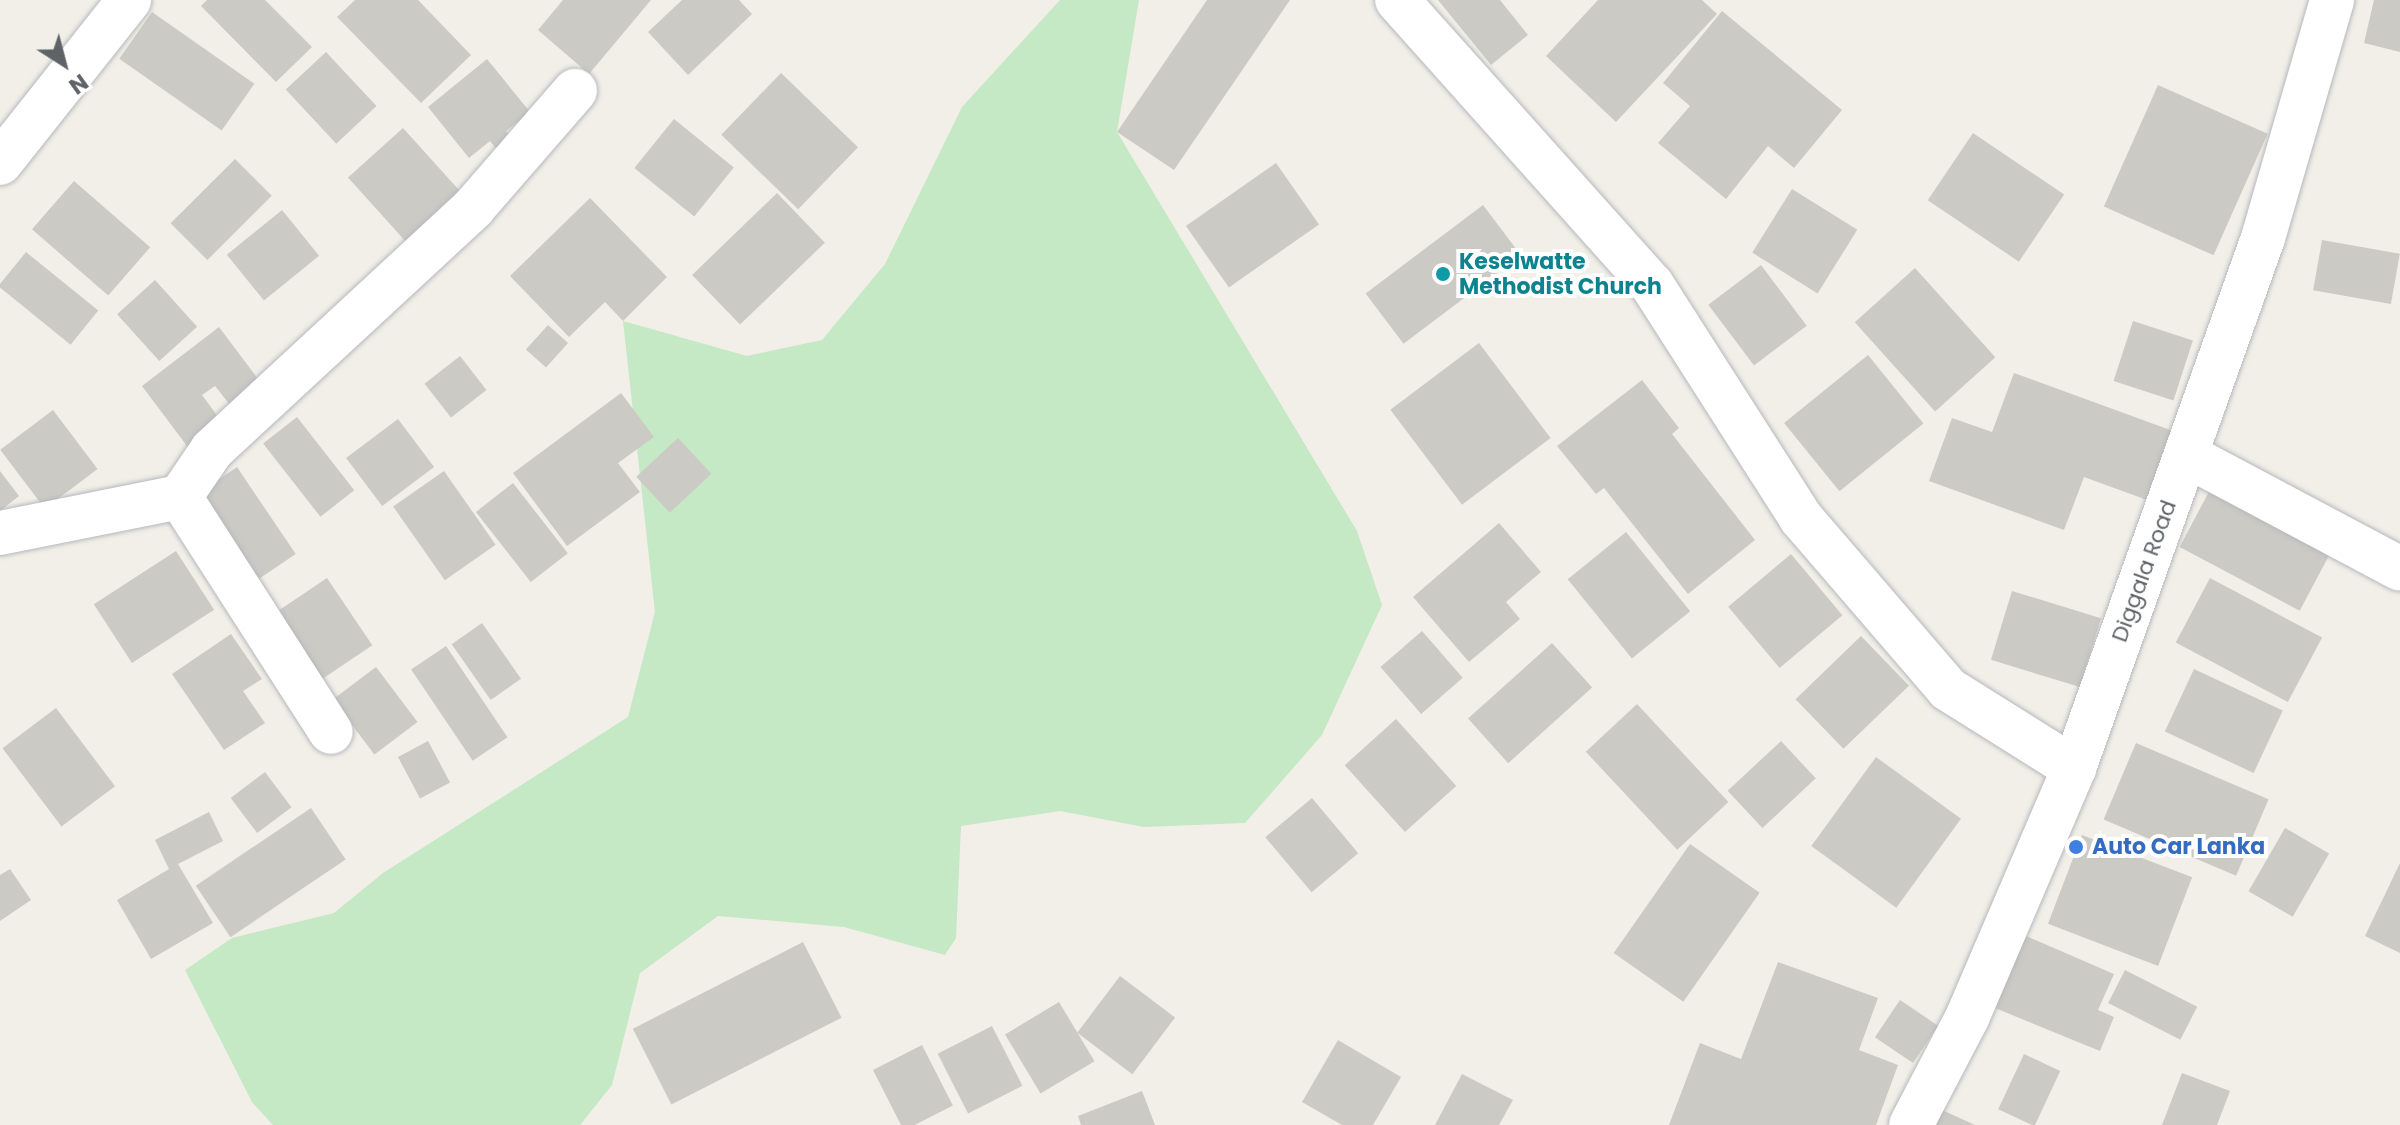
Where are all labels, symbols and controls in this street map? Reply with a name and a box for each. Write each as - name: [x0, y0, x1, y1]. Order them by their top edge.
- north arrow: [24, 24, 104, 104]
- text: N: [63, 66, 94, 101]
- place label: Keselwatte Methodist Church: [1459, 248, 1662, 300]
- marker: Keselwatte Methodist Church: [1434, 265, 1452, 283]
- street label: Diggala Road: [2106, 497, 2182, 645]
- place label: Auto Car Lanka: [2092, 834, 2265, 860]
- marker: Auto Car Lanka: [2067, 838, 2085, 856]

